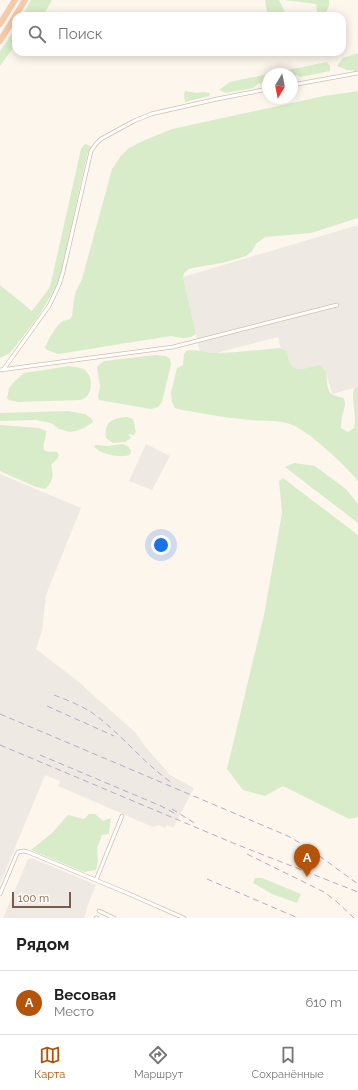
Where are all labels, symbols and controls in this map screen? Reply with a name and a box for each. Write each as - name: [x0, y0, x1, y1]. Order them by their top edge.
- search box: [12, 12, 346, 56]
- icon: search: [26, 23, 48, 45]
- text: Поиск: [58, 25, 103, 43]
- north arrow: [262, 68, 298, 104]
- your location: [151, 535, 171, 555]
- pin: A: [294, 844, 320, 877]
- scale bar: [12, 890, 71, 909]
- text: 100 m: [18, 892, 49, 905]
- text: Рядом: [16, 934, 69, 954]
- text: Весовая: [54, 986, 116, 1004]
- text: A: [25, 995, 33, 1010]
- text: 610 m: [305, 995, 342, 1010]
- text: Место: [54, 1004, 94, 1019]
- tab: Карта: [34, 1044, 65, 1081]
- tab: Маршрут: [134, 1044, 183, 1081]
- tab: Сохранённые: [252, 1044, 324, 1081]

